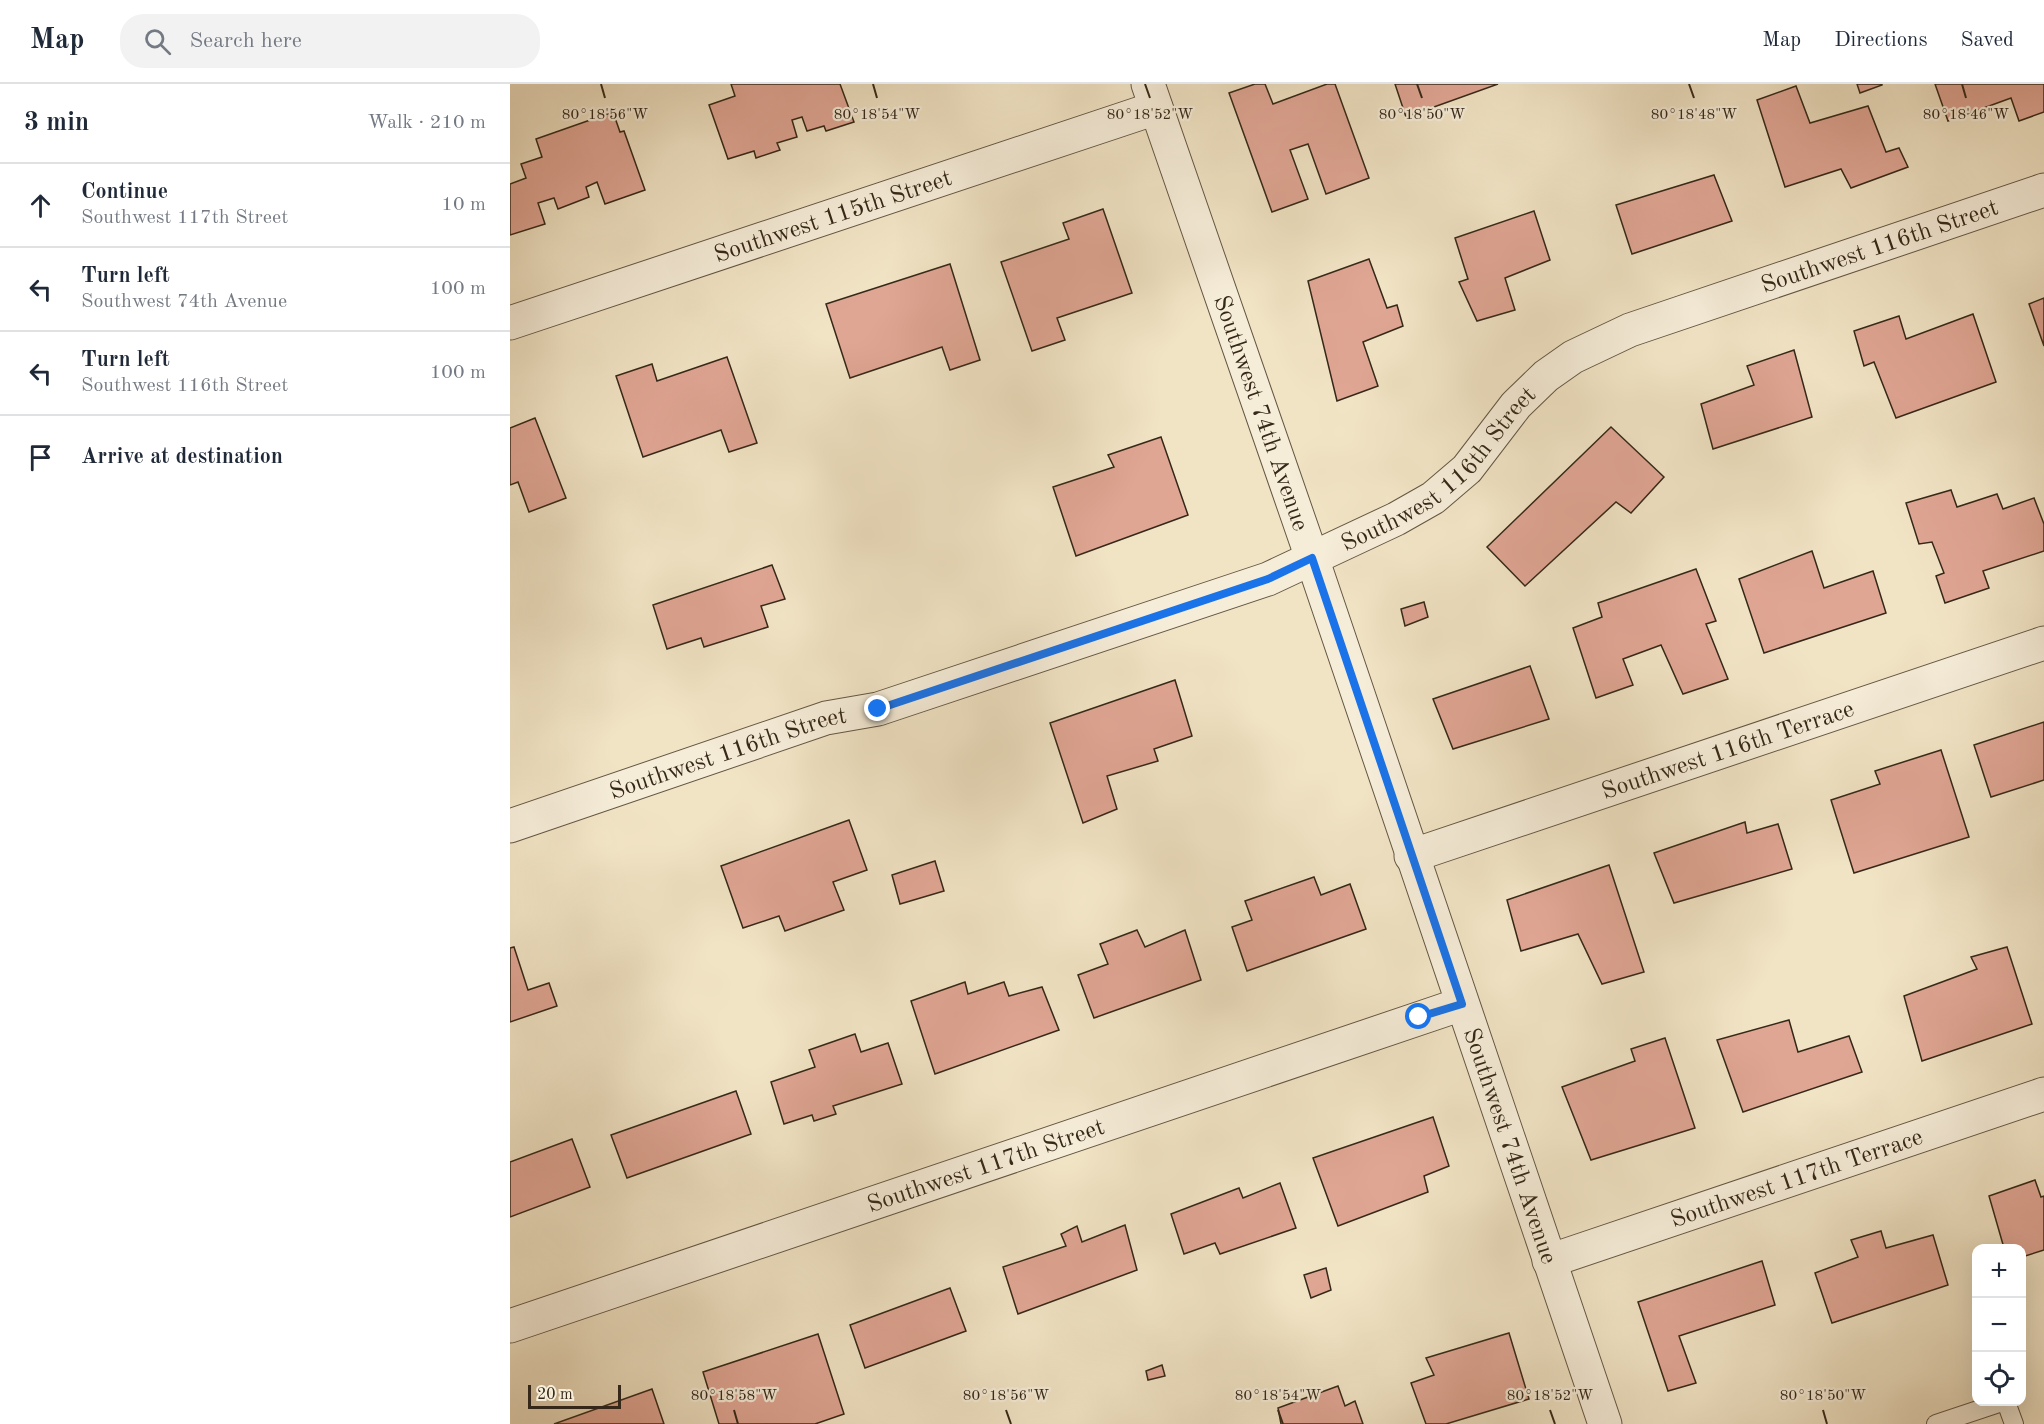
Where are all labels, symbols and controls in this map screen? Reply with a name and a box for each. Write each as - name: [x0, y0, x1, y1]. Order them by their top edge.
- search box: [120, 14, 540, 68]
- icon: search: [141, 25, 174, 58]
- text: Map: [30, 27, 84, 55]
- text: Search here: [189, 30, 302, 52]
- text: Map: [1762, 30, 1801, 51]
- text: Directions: [1834, 30, 1928, 51]
- text: Saved: [1961, 30, 2014, 51]
- text: 80°18'56"W: [562, 108, 648, 123]
- text: 80°18'54"W: [834, 108, 920, 123]
- text: 80°18'52"W: [1107, 108, 1193, 123]
- text: 80°18'50"W: [1379, 108, 1465, 123]
- text: 80°18'48"W: [1651, 108, 1737, 123]
- text: 80°18'46"W: [1923, 108, 2009, 123]
- text: 3 min: [24, 110, 89, 136]
- text: Walk · 210 m: [367, 113, 486, 133]
- street label: Southwest 115th Street: [711, 167, 955, 268]
- text: Continue: [81, 181, 168, 203]
- icon: ahead: [24, 189, 57, 222]
- text: 10 m: [441, 195, 486, 215]
- street label: Southwest 116th Street: [1758, 196, 2002, 299]
- text: Southwest 117th Street: [81, 208, 288, 228]
- text: Turn left: [81, 265, 170, 287]
- icon: left: [24, 273, 57, 306]
- text: 100 m: [430, 279, 486, 299]
- text: Southwest 74th Avenue: [81, 292, 287, 312]
- street label: Southwest 74th Avenue: [1208, 293, 1312, 534]
- text: Turn left: [81, 349, 170, 371]
- icon: left: [24, 357, 57, 390]
- text: 100 m: [430, 363, 486, 383]
- text: Southwest 116th Street: [81, 376, 288, 396]
- street label: Southwest 116th Street: [1338, 383, 1541, 557]
- icon: arrive: [24, 441, 57, 474]
- text: Arrive at destination: [81, 446, 283, 468]
- route end: [864, 695, 890, 721]
- street label: Southwest 116th Terrace: [1599, 698, 1858, 805]
- street label: Southwest 116th Street: [607, 705, 849, 805]
- route start: [1405, 1003, 1431, 1029]
- street label: Southwest 74th Avenue: [1458, 1025, 1560, 1267]
- street label: Southwest 117th Street: [864, 1116, 1108, 1218]
- street label: Southwest 117th Terrace: [1668, 1126, 1926, 1233]
- map controls: [1972, 1244, 2026, 1406]
- button: +: [1972, 1244, 2026, 1298]
- button: −: [1972, 1298, 2026, 1352]
- button: locate: [1972, 1352, 2026, 1406]
- scale bar: [528, 1382, 621, 1410]
- text: 20 m: [537, 1387, 573, 1403]
- text: 80°18'58"W: [691, 1389, 777, 1404]
- text: 80°18'56"W: [963, 1389, 1049, 1404]
- text: 80°18'54"W: [1235, 1389, 1321, 1404]
- text: 80°18'52"W: [1507, 1389, 1593, 1404]
- text: 80°18'50"W: [1780, 1389, 1866, 1404]

